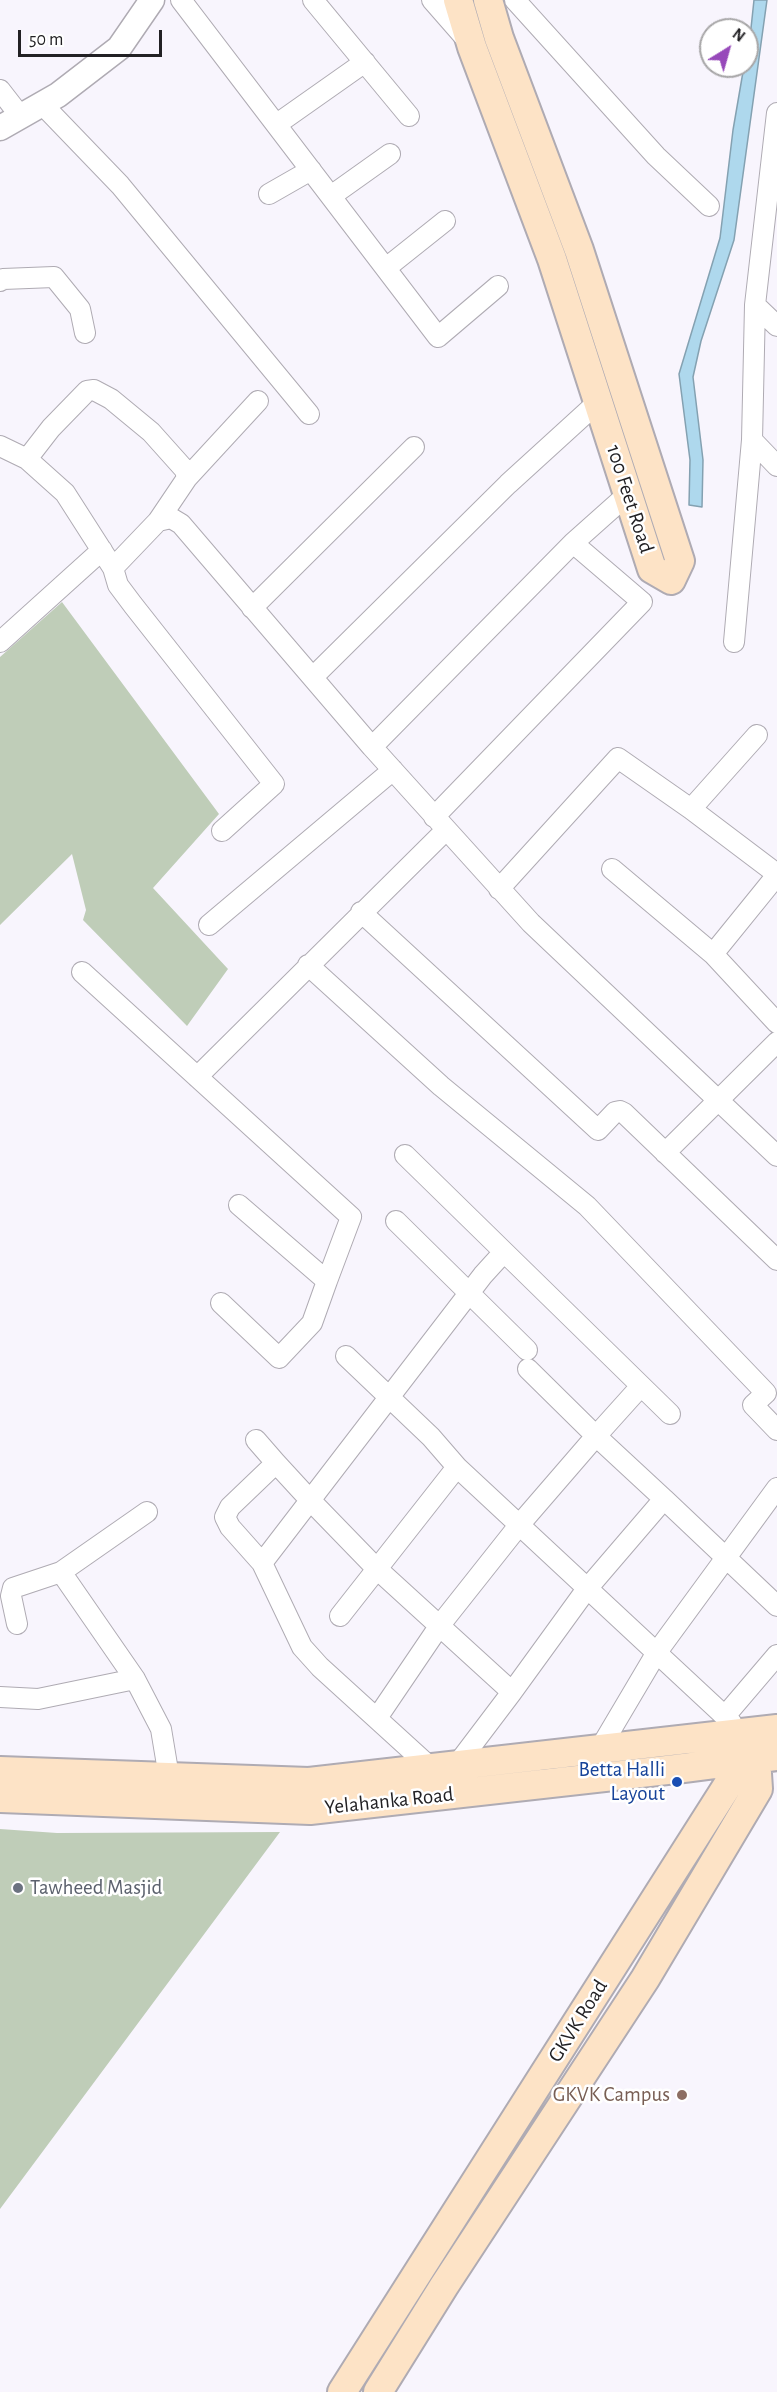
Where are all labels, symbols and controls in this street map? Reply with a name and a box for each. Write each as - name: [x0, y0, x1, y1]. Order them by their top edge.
- scale bar: [21, 18, 165, 56]
- north arrow: [699, 18, 759, 78]
- text: N: [729, 25, 748, 45]
- text: 50 m: [29, 31, 63, 49]
- street label: 100 Feet Road: [601, 442, 659, 556]
- place label: Betta Halli Layout: [579, 1757, 665, 1807]
- marker: Betta Halli Layout: [670, 1775, 684, 1789]
- street label: Yelahanka Road: [323, 1782, 455, 1820]
- place label: Tawheed Masjid: [30, 1875, 162, 1901]
- marker: Tawheed Masjid: [11, 1881, 25, 1895]
- street label: GKVK Road: [543, 1975, 613, 2067]
- place label: GKVK Campus: [553, 2082, 670, 2108]
- marker: GKVK Campus: [675, 2088, 689, 2102]

